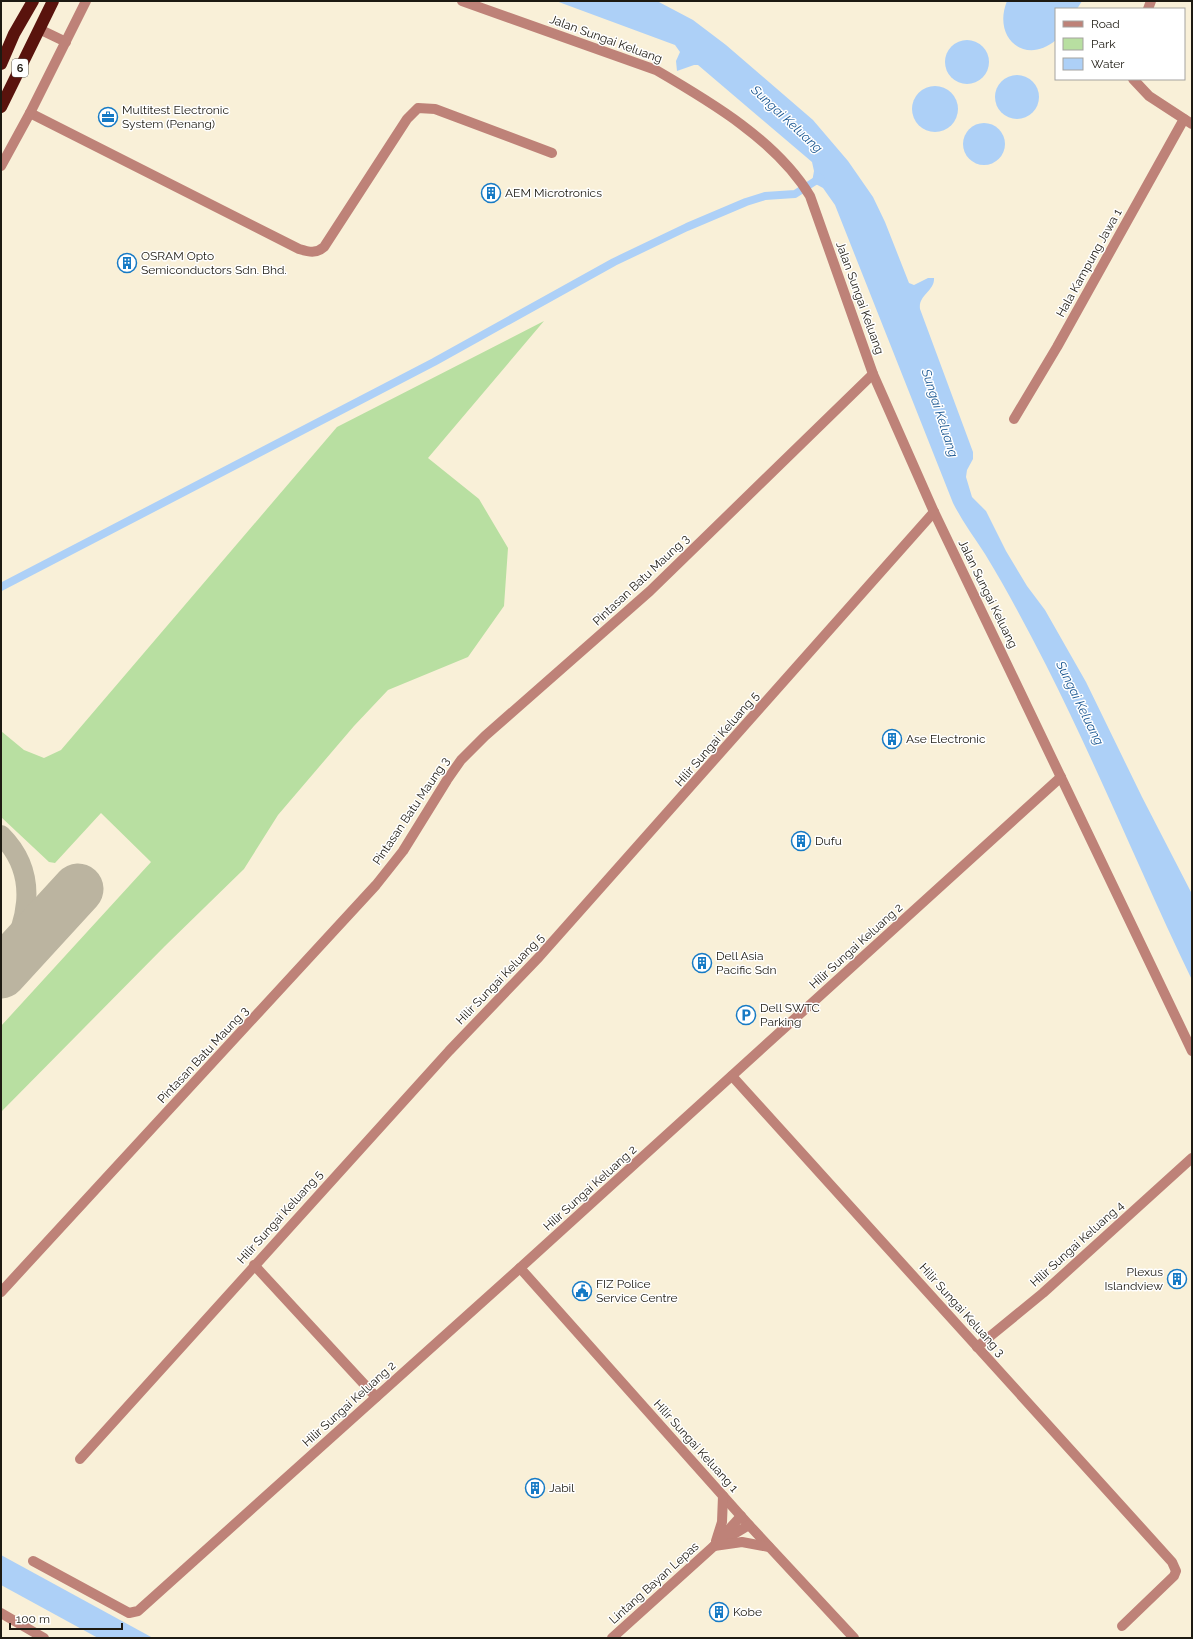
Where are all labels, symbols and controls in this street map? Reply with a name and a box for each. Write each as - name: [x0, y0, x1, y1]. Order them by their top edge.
- legend: [1055, 8, 1185, 80]
- street label: Jalan Sungai Keluang: [548, 12, 664, 66]
- text: Road: [1091, 17, 1120, 31]
- text: Park: [1091, 37, 1116, 51]
- text: Water: [1091, 57, 1125, 71]
- road number: 6: [12, 59, 28, 77]
- water label: Sungai Keluang: [748, 82, 826, 156]
- place label: Multitest Electronic System (Penang): [122, 103, 229, 131]
- office icon: Multitest Electronic System (Penang): [97, 106, 119, 128]
- building icon: AEM Microtronics: [480, 182, 502, 204]
- place label: AEM Microtronics: [505, 186, 602, 200]
- street label: Hala Kampung Jawa 1: [1053, 206, 1125, 320]
- street label: Jalan Sungai Keluang: [833, 240, 887, 356]
- place label: OSRAM Opto Semiconductors Sdn. Bhd.: [141, 249, 287, 277]
- building icon: OSRAM Opto Semiconductors Sdn. Bhd.: [116, 252, 138, 274]
- water label: Sungai Keluang: [918, 366, 961, 459]
- street label: Pintasan Batu Maung 3: [590, 532, 692, 628]
- street label: Jalan Sungai Keluang: [956, 538, 1020, 650]
- water label: Sungai Keluang: [1053, 658, 1107, 748]
- street label: Hilir Sungai Keluang 5: [672, 689, 762, 789]
- building icon: Ase Electronic: [881, 728, 903, 750]
- place label: Ase Electronic: [906, 732, 986, 746]
- street label: Pintasan Batu Maung 3: [370, 755, 452, 867]
- building icon: Dufu: [790, 830, 812, 852]
- place label: Dufu: [815, 834, 842, 848]
- street label: Hilir Sungai Keluang 2: [807, 901, 905, 991]
- street label: Hilir Sungai Keluang 5: [453, 930, 547, 1027]
- place label: Dell Asia Pacific Sdn: [716, 949, 777, 977]
- building icon: Dell Asia Pacific Sdn: [691, 952, 713, 974]
- place label: Dell SWTC Parking: [760, 1001, 820, 1029]
- street label: Pintasan Batu Maung 3: [155, 1004, 251, 1106]
- parking icon: Dell SWTC Parking: [735, 1004, 757, 1026]
- street label: Hilir Sungai Keluang 2: [541, 1143, 639, 1233]
- street label: Hilir Sungai Keluang 5: [234, 1167, 326, 1267]
- street label: Hilir Sungai Keluang 4: [1027, 1198, 1127, 1290]
- street label: Hilir Sungai Keluang 3: [916, 1261, 1008, 1359]
- place label: Plexus Islandview: [1104, 1265, 1163, 1293]
- building icon: Plexus Islandview: [1166, 1268, 1188, 1290]
- place label: FIZ Police Service Centre: [596, 1277, 677, 1305]
- public building icon: FIZ Police Service Centre: [571, 1280, 593, 1302]
- street label: Hilir Sungai Keluang 2: [300, 1359, 398, 1449]
- street label: Hilir Sungai Keluang 1: [651, 1397, 741, 1495]
- building icon: Jabil: [524, 1477, 546, 1499]
- place label: Jabil: [549, 1481, 575, 1495]
- street label: Lintang Bayan Lepas: [606, 1539, 702, 1627]
- building icon: Kobe: [708, 1601, 730, 1623]
- scale bar: [10, 1605, 122, 1631]
- place label: Kobe: [733, 1605, 762, 1619]
- text: 100 m: [16, 1612, 50, 1626]

